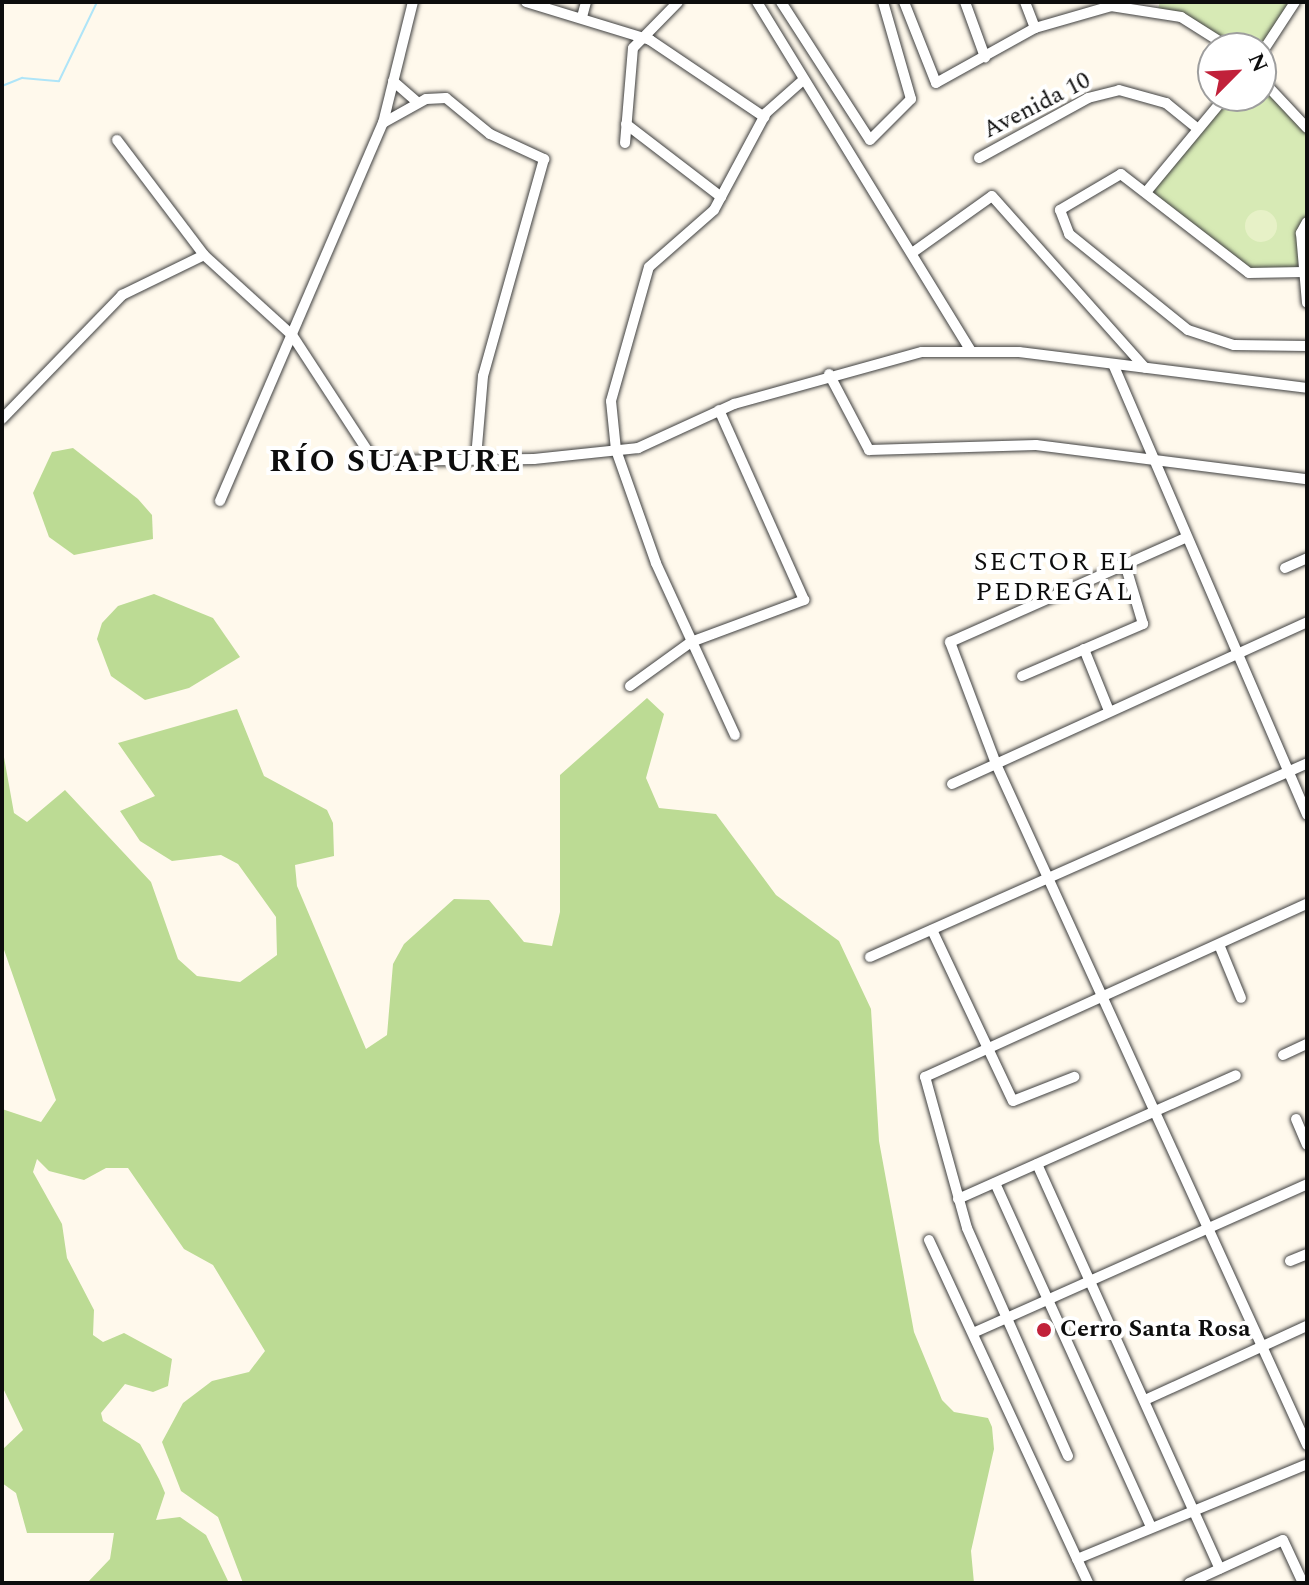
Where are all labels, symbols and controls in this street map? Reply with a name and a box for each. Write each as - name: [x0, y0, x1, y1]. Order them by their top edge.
- north arrow: [1197, 32, 1277, 112]
- text: N: [1239, 48, 1276, 78]
- street label: Avenida 10: [978, 67, 1096, 145]
- district label: RÍO SUAPURE: [269, 443, 523, 481]
- district label: SECTOR EL PEDREGAL: [974, 547, 1136, 608]
- place label: Cerro Santa Rosa: [1060, 1316, 1251, 1344]
- marker: Cerro Santa Rosa: [1035, 1321, 1053, 1339]

